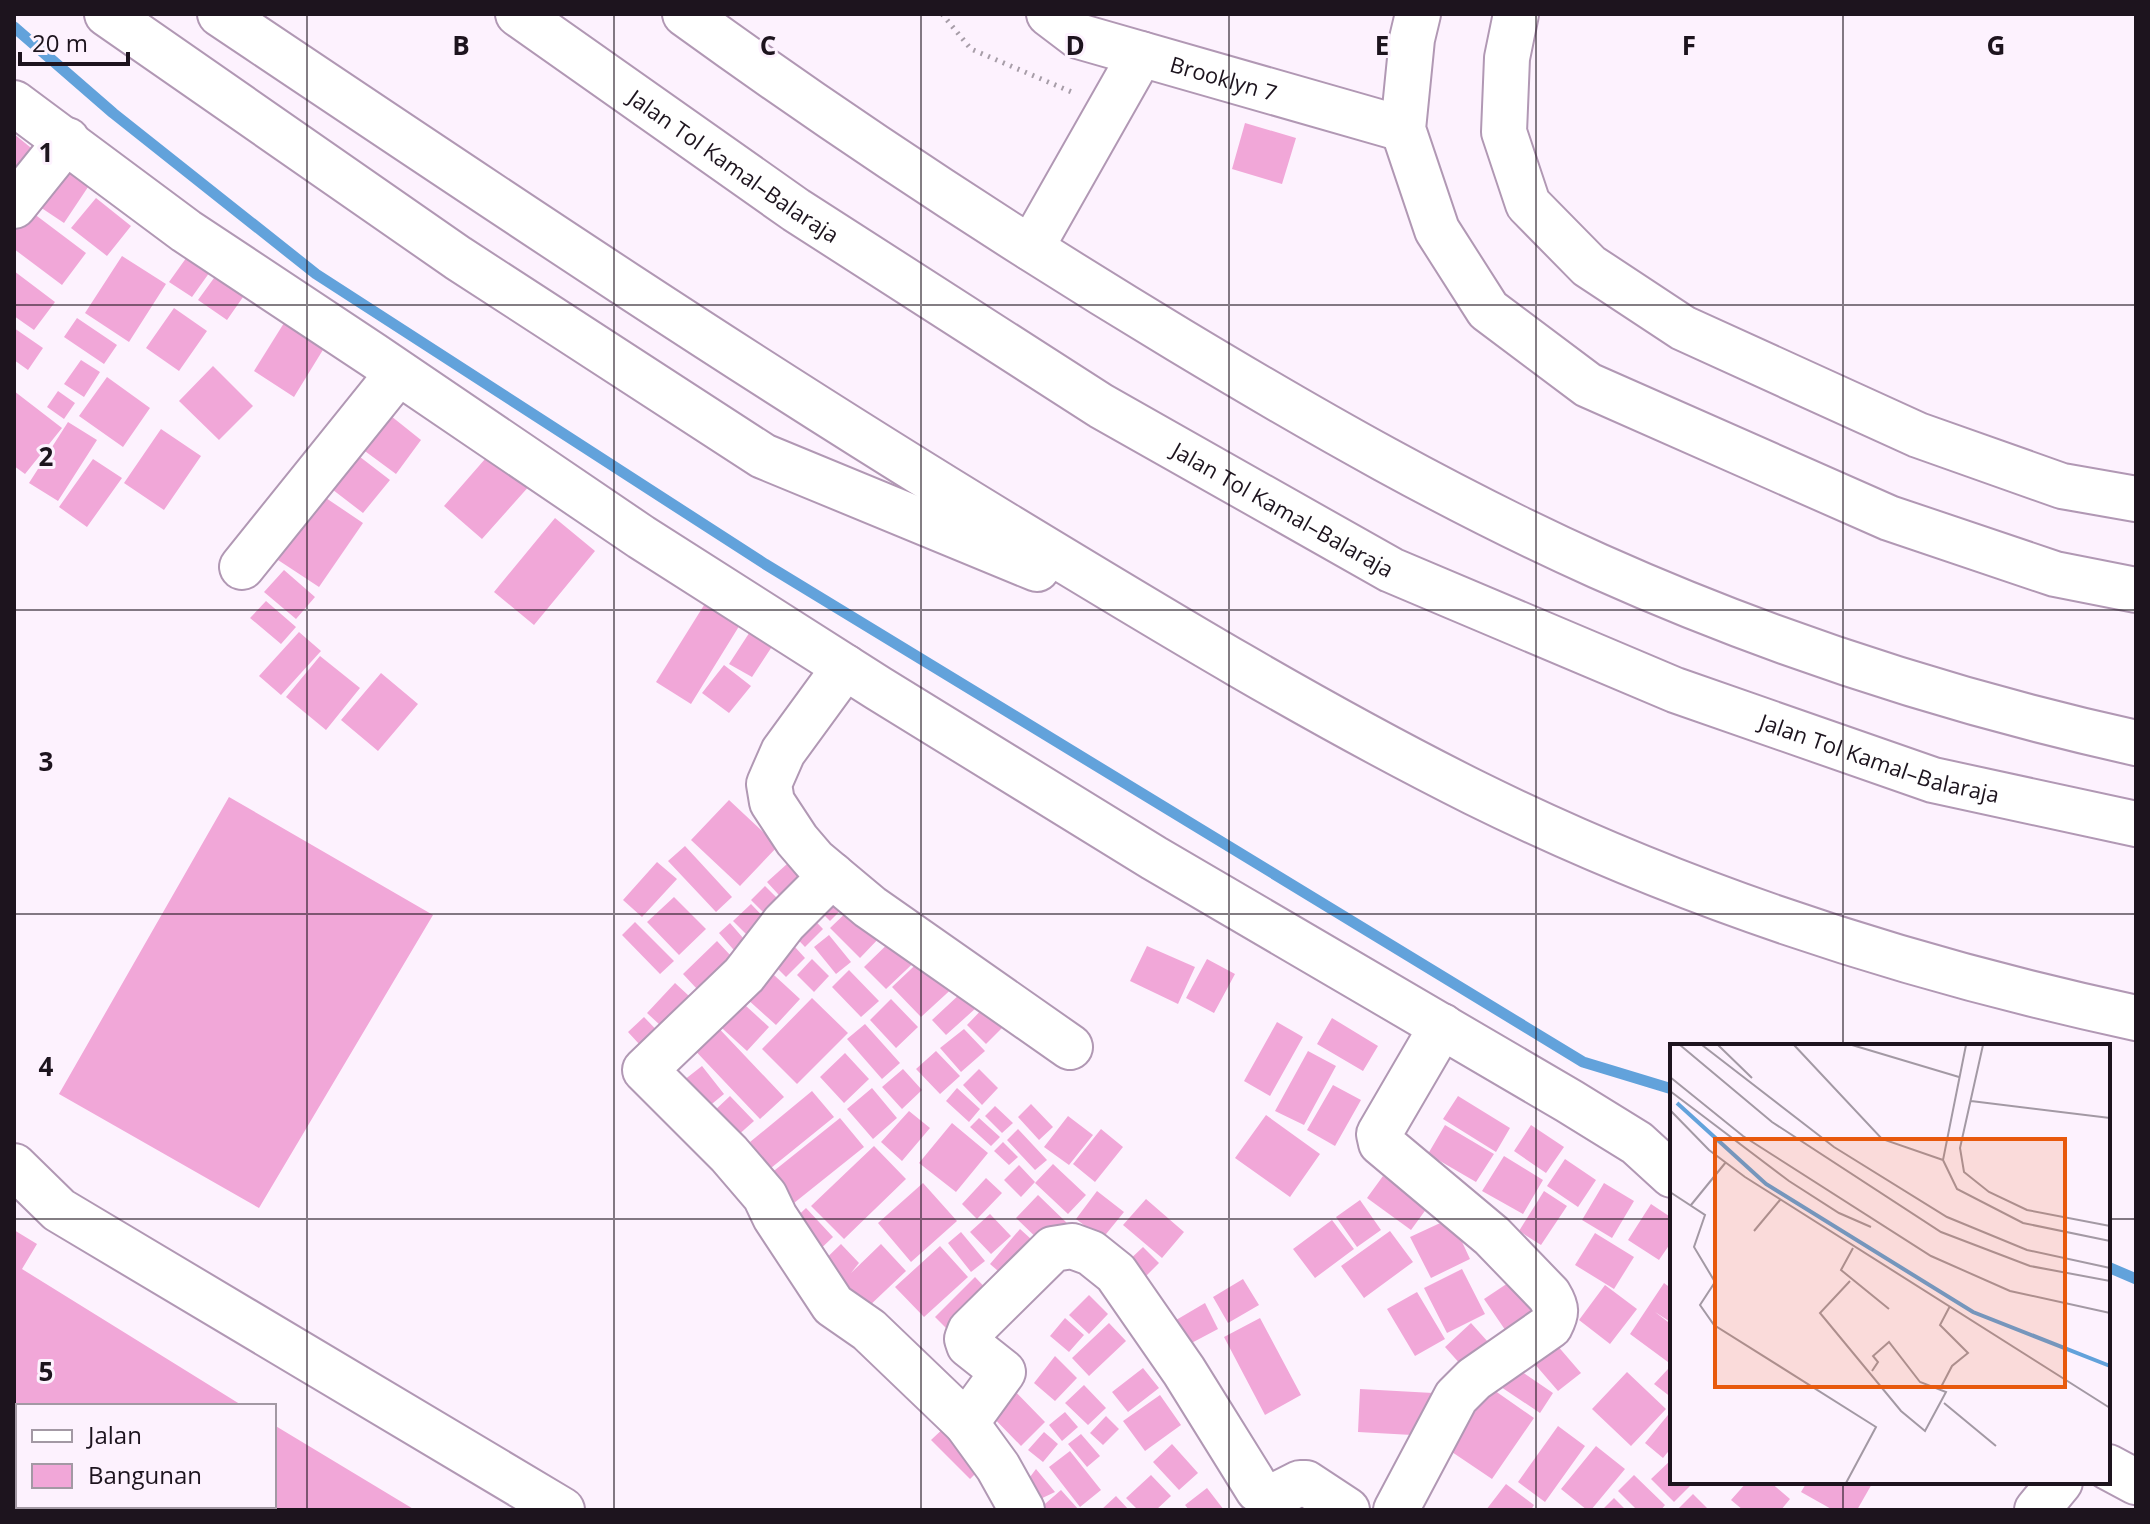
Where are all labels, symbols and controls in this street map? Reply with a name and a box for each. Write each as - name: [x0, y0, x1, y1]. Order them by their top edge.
- scale bar: [20, 16, 128, 66]
- text: 20 m: [32, 26, 88, 59]
- text: B: [452, 27, 470, 63]
- text: C: [760, 27, 776, 63]
- text: D: [1065, 27, 1085, 63]
- text: E: [1375, 27, 1389, 63]
- text: F: [1682, 27, 1696, 63]
- text: G: [1987, 27, 2005, 63]
- street label: Brooklyn 7: [1167, 48, 1281, 107]
- street label: Jalan Tol Kamal–Balaraja: [621, 81, 845, 249]
- text: 1: [39, 134, 53, 170]
- street label: Jalan Tol Kamal–Balaraja: [1165, 433, 1399, 584]
- text: 2: [39, 438, 54, 474]
- street label: Jalan Tol Kamal–Balaraja: [1754, 705, 2002, 809]
- text: 3: [39, 743, 53, 779]
- inset map: [1670, 1044, 2110, 1484]
- text: 4: [39, 1048, 54, 1084]
- text: 5: [39, 1353, 53, 1389]
- legend: [16, 1404, 276, 1508]
- text: Jalan: [86, 1418, 142, 1451]
- text: Bangunan: [88, 1458, 202, 1491]

